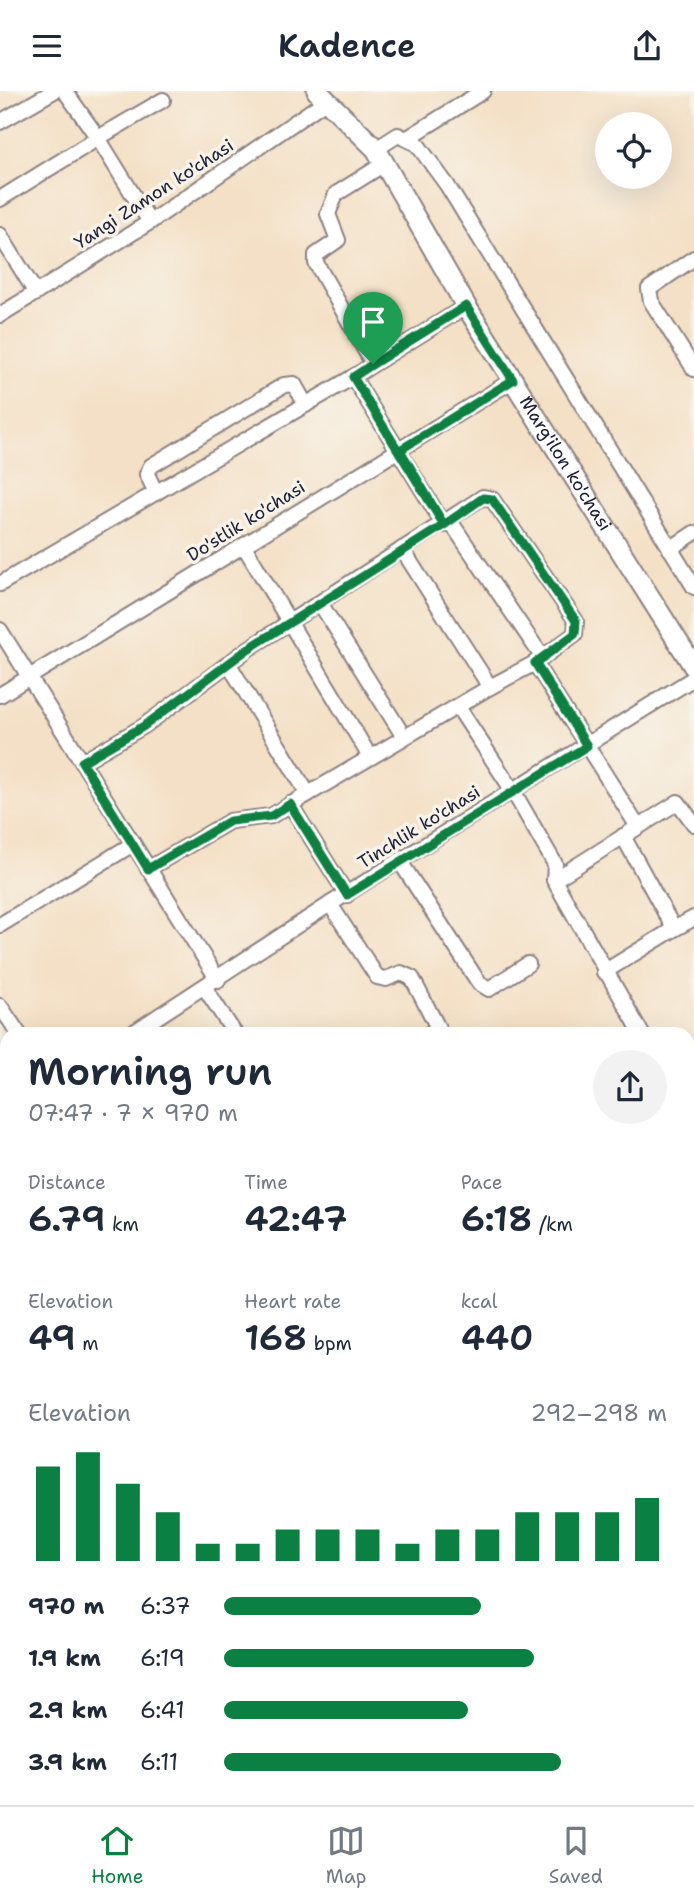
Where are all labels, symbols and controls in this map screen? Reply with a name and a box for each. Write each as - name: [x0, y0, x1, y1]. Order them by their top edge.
- text: Kadence: [278, 24, 416, 67]
- icon: menu: [28, 27, 66, 65]
- icon: share: [628, 27, 666, 65]
- map controls: [595, 112, 672, 189]
- button: locate: [595, 112, 672, 189]
- street label: Yangi Zamon ko'chasi: [70, 133, 238, 255]
- pin: [343, 292, 403, 364]
- icon: arrive: [354, 303, 392, 341]
- street label: Marg'ilon ko'chasi: [514, 391, 617, 536]
- street label: Do'stlik ko'chasi: [182, 475, 310, 567]
- street label: Tinchlik ko'chasi: [353, 780, 485, 874]
- text: Morning run: [28, 1046, 272, 1097]
- button: share: [593, 1050, 667, 1124]
- text: 07:47 · 7 × 970 m: [28, 1098, 238, 1128]
- text: Distance: [28, 1170, 106, 1195]
- text: Time: [244, 1170, 288, 1195]
- text: Pace: [461, 1170, 502, 1195]
- text: 6.79: [28, 1195, 106, 1242]
- text: 42:47: [244, 1195, 347, 1242]
- text: 6:18: [461, 1195, 533, 1242]
- text: km: [106, 1212, 139, 1237]
- text: /km: [533, 1212, 573, 1237]
- text: Elevation: [28, 1289, 113, 1314]
- text: Heart rate: [244, 1289, 341, 1314]
- text: kcal: [461, 1289, 498, 1314]
- text: 49: [28, 1314, 76, 1361]
- text: 168: [244, 1314, 307, 1361]
- text: 440: [461, 1314, 534, 1361]
- text: m: [76, 1331, 99, 1356]
- text: bpm: [307, 1331, 352, 1356]
- text: Elevation: [28, 1398, 131, 1428]
- text: 292–298 m: [531, 1398, 667, 1428]
- text: 970 m: [28, 1591, 105, 1621]
- text: 6:37: [140, 1591, 191, 1621]
- text: 1.9 km: [28, 1643, 101, 1673]
- text: 6:19: [140, 1643, 185, 1673]
- text: 2.9 km: [28, 1695, 107, 1725]
- text: 6:41: [140, 1695, 185, 1725]
- text: 3.9 km: [28, 1747, 107, 1777]
- text: 6:11: [140, 1747, 178, 1777]
- tab: Home: [91, 1822, 143, 1889]
- tab: Map: [326, 1822, 366, 1889]
- tab: Saved: [549, 1822, 603, 1889]

